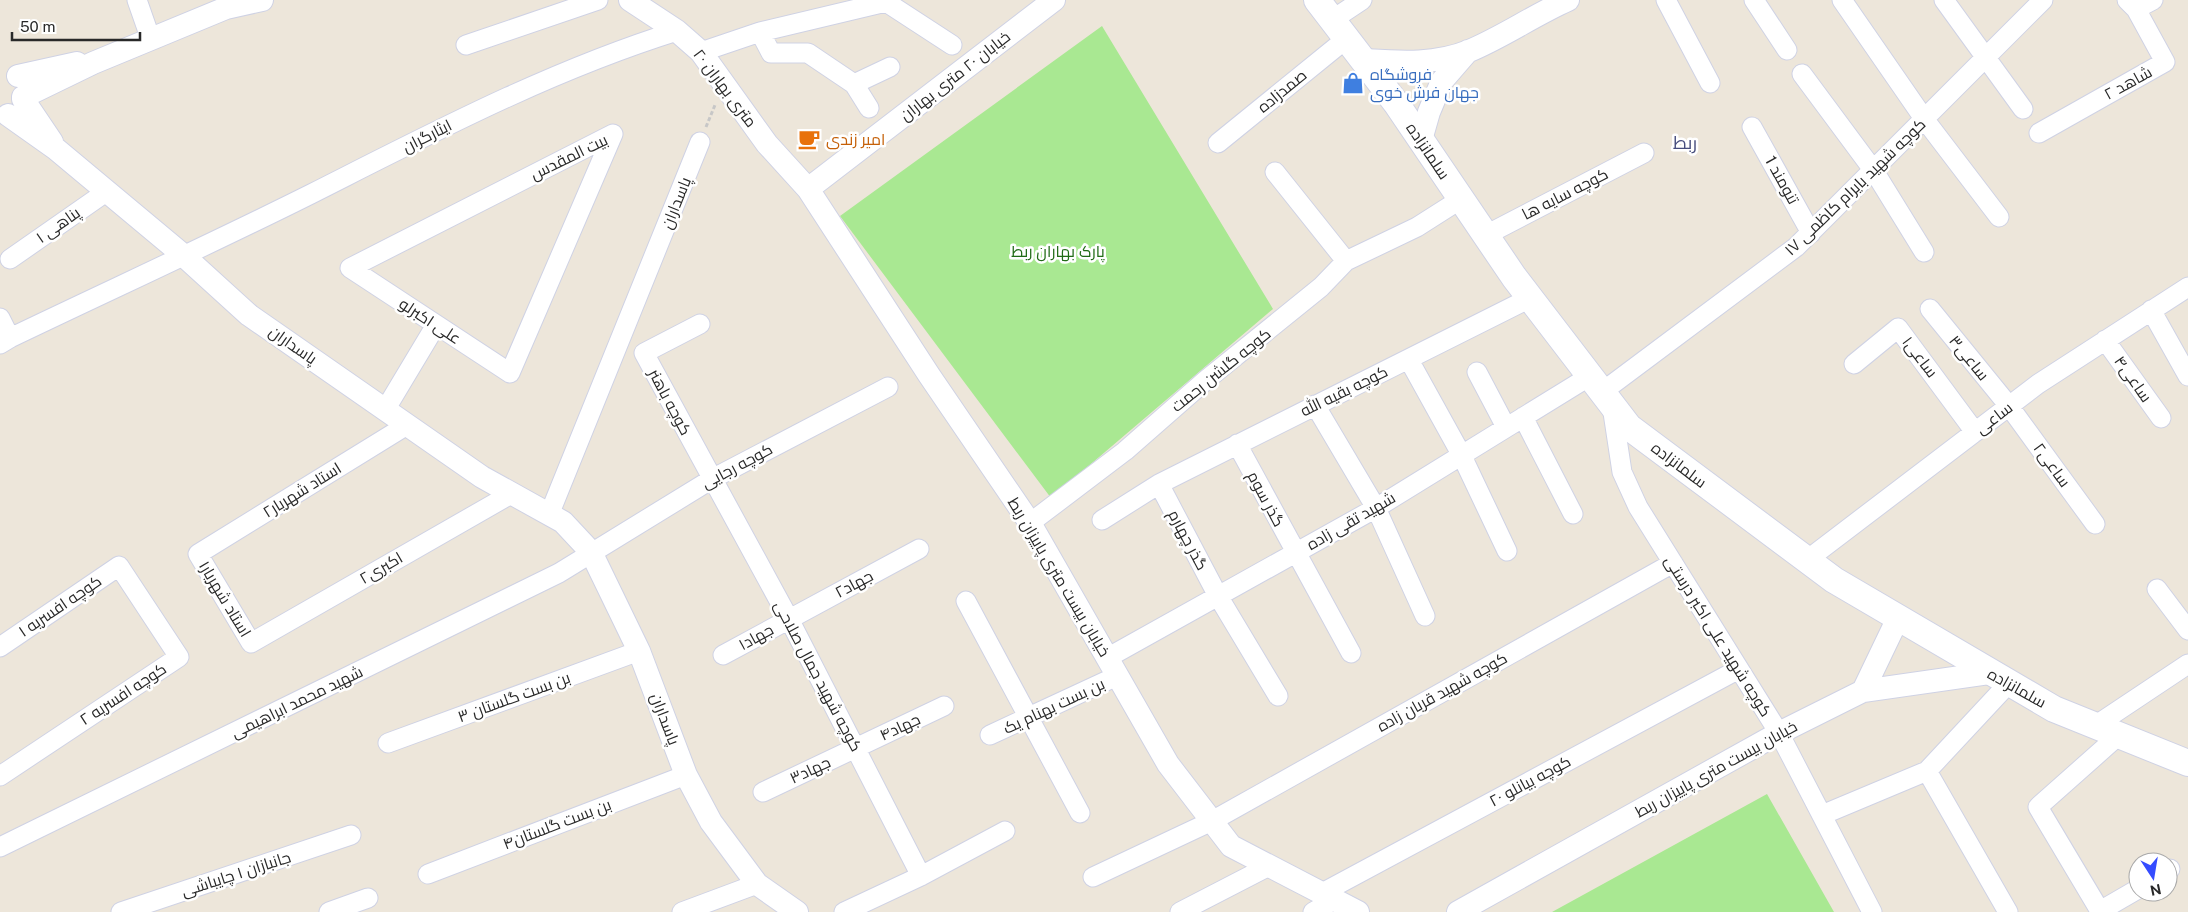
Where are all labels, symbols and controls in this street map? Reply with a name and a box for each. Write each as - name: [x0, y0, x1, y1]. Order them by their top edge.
- scale bar: [12, 10, 140, 42]
- text: 50 m: [20, 18, 55, 35]
- street label: خیابان ۲۰ متری بهاران: [896, 27, 1015, 126]
- street label: ۲۰ متری بهاران: [689, 45, 761, 131]
- street label: شاهد ۲: [2101, 62, 2155, 104]
- street label: صمدزاده: [1253, 65, 1311, 117]
- place label: فروشگاه جهان فرش خوی: [1370, 65, 1479, 103]
- shop icon: فروشگاه جهان فرش خوی: [1340, 70, 1366, 96]
- street label: کوچه شهید بایرام کاظمی ۱۷: [1780, 115, 1931, 261]
- street label: ایثارگران: [399, 116, 455, 157]
- street label: سلمانزاده: [1402, 119, 1454, 183]
- cafe icon: امیر زندی: [796, 126, 822, 152]
- street label: بیت المقدس: [527, 130, 611, 185]
- place label: امیر زندی: [826, 130, 885, 150]
- district label: ربط: [1673, 132, 1697, 154]
- street label: تنومند 1: [1761, 153, 1803, 208]
- street label: کوچه سایه ها: [1519, 164, 1612, 226]
- street label: پاسداران: [657, 174, 697, 232]
- street label: پناهی ۱: [32, 203, 85, 249]
- park label: پارک بهاران ربط: [1011, 242, 1105, 263]
- street label: علی اکبرلو: [395, 294, 464, 349]
- street label: پاسداران: [264, 322, 321, 370]
- street label: کوچه گلشن رحمت: [1167, 324, 1276, 417]
- street label: ساعی۳: [1944, 332, 1993, 385]
- street label: ساعی۱: [1898, 333, 1942, 382]
- street label: ساعی۴: [2109, 352, 2156, 406]
- street label: کوچه بقیه الله: [1297, 361, 1392, 422]
- street label: کوچه باهنر: [642, 365, 695, 439]
- street label: ساعی: [1972, 398, 2017, 439]
- street label: سلمانزاده: [1648, 438, 1710, 492]
- street label: کوچه رجایی: [698, 439, 777, 494]
- street label: ساعی۲: [2029, 439, 2074, 491]
- street label: استاد شهریار۲: [259, 458, 345, 522]
- street label: گذر سوم: [1242, 468, 1288, 531]
- street label: شهید تقی زاده: [1303, 488, 1399, 555]
- street label: خیابان بیست متری پاییزان ربط: [1002, 494, 1114, 661]
- street label: گذر چهارم: [1162, 506, 1212, 574]
- street label: اکبری۲: [356, 548, 406, 589]
- street label: کوچه شهید علی اکبر درستی: [1659, 552, 1775, 721]
- street label: استاد شهریار۱: [194, 558, 255, 641]
- street label: جهاد۲: [832, 566, 877, 603]
- street label: کوچه افسریه ۱: [15, 571, 106, 642]
- street label: کوچه شهید جمال صلاحی: [768, 597, 866, 756]
- street label: جهاد۱: [735, 620, 777, 655]
- street label: کوچه شهید قربان زاده: [1374, 648, 1511, 737]
- street label: کوچه افسریه ۲: [76, 659, 171, 731]
- street label: شهید محمد ابراهیمی: [228, 662, 366, 743]
- street label: سلمانزاده: [1984, 664, 2050, 712]
- street label: بن بست گلستان ۳: [455, 668, 573, 727]
- street label: بن بست بهنام یک: [1000, 674, 1109, 740]
- street label: پاسداران: [645, 690, 684, 749]
- street label: جهاد۴: [877, 709, 924, 746]
- street label: خیابان بیست متری پاییزان ربط: [1632, 716, 1801, 823]
- street label: جهاد۳: [787, 752, 834, 789]
- street label: کوچه بیانلو ۲۰: [1486, 752, 1575, 812]
- street label: بن بست گلستان۴: [500, 795, 614, 854]
- street label: جانبازان ۱ چایباشی: [179, 847, 294, 903]
- north arrow: [2128, 852, 2178, 902]
- text: N: [2149, 881, 2163, 899]

